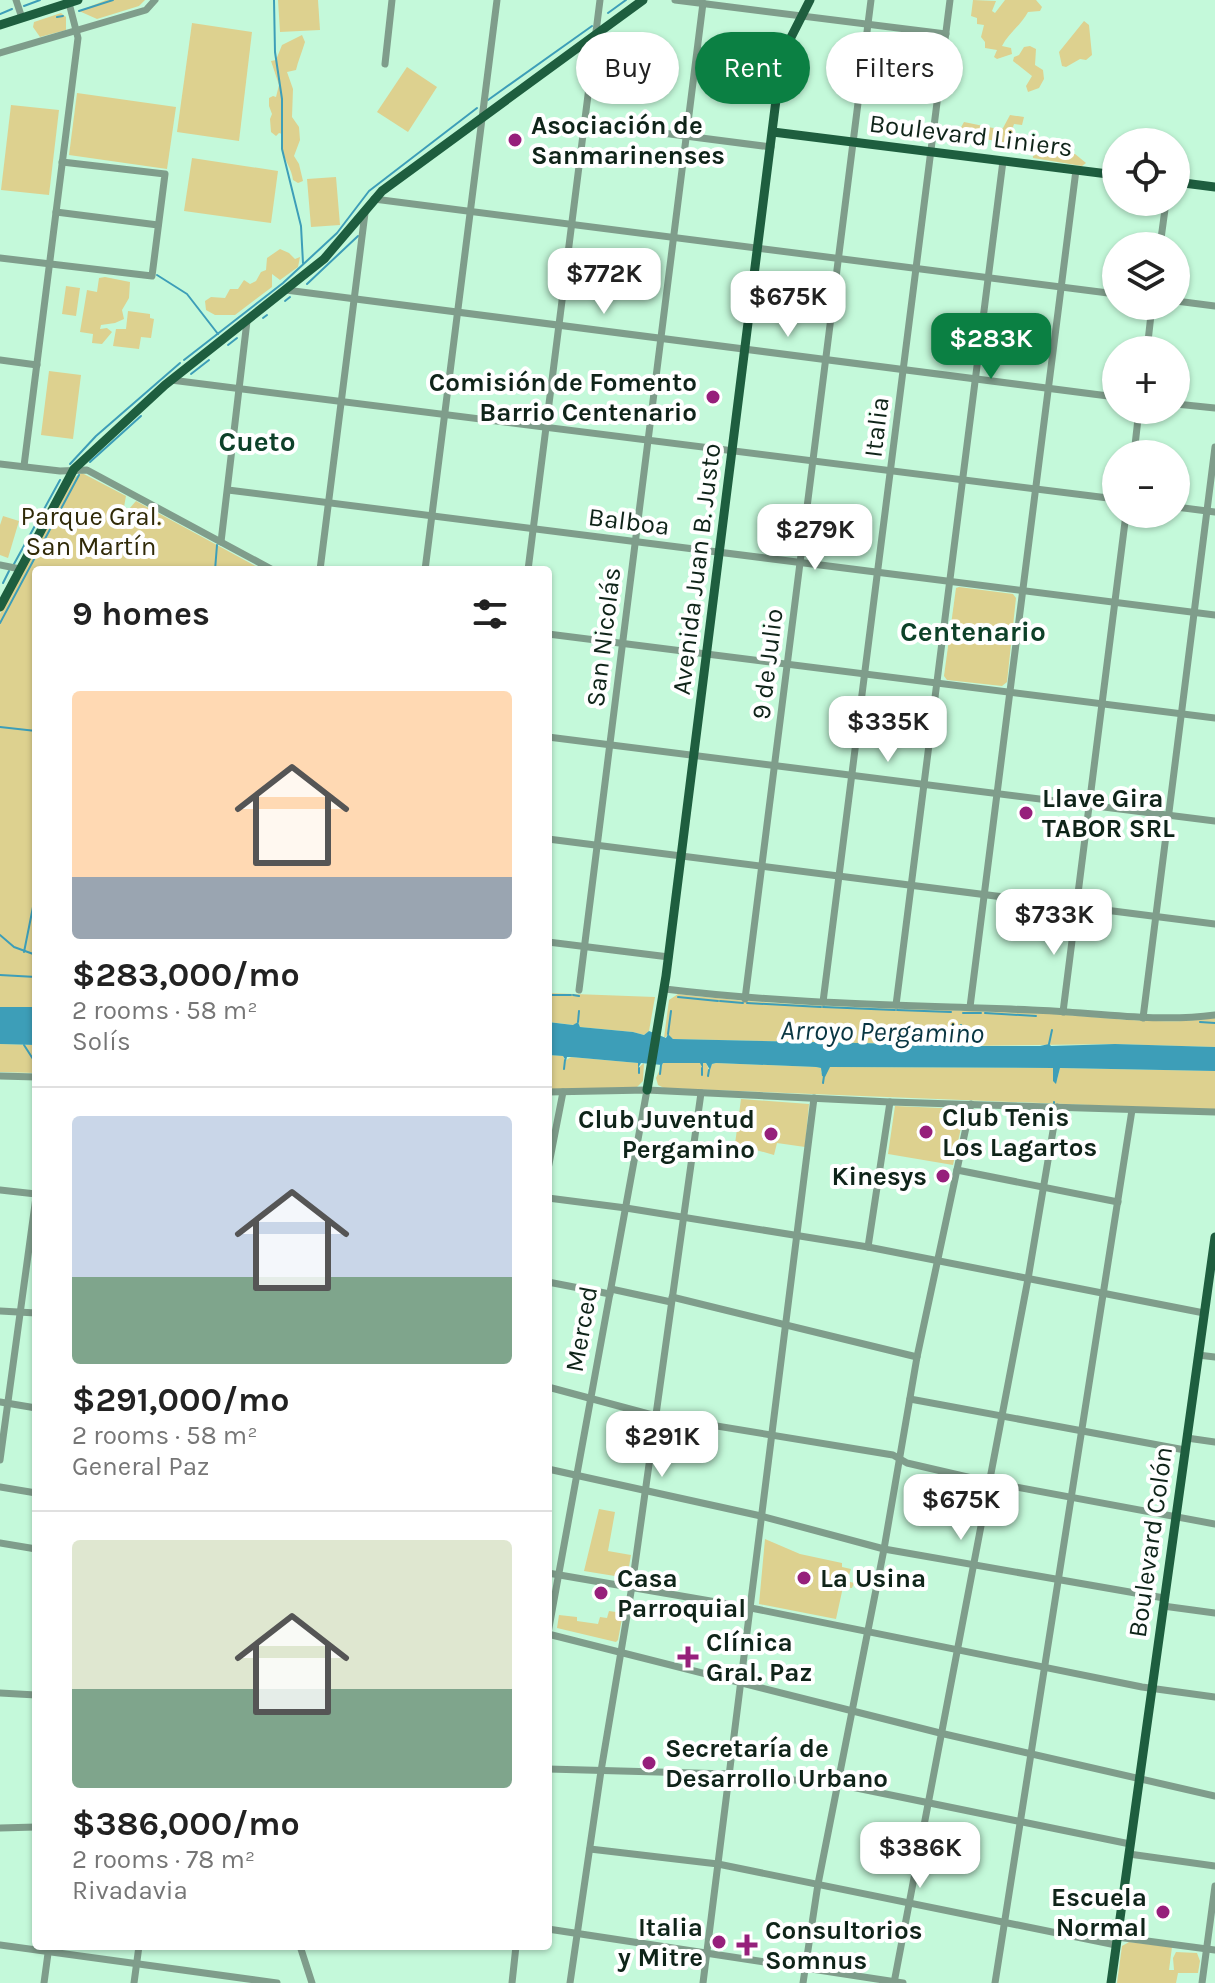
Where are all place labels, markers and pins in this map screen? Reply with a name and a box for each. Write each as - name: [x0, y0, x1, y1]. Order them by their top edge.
- place label: Asociación de Sanmarinenses: [531, 110, 725, 171]
- marker: Asociación de Sanmarinenses: [506, 131, 524, 149]
- pin: $772K: [548, 248, 660, 316]
- pin: $675K: [732, 271, 844, 339]
- pin: $283K: [935, 313, 1047, 381]
- place label: Comisión de Fomento Barrio Centenario: [429, 367, 697, 428]
- marker: Comisión de Fomento Barrio Centenario: [704, 388, 722, 406]
- pin: $279K: [759, 504, 871, 572]
- pin: $335K: [832, 696, 944, 764]
- place label: Llave Gira TABOR SRL: [1042, 783, 1175, 844]
- marker: Llave Gira TABOR SRL: [1017, 804, 1035, 822]
- pin: $733K: [998, 889, 1110, 957]
- place label: Club Tenis Los Lagartos: [942, 1102, 1097, 1163]
- place label: Club Juventud Pergamino: [578, 1104, 755, 1165]
- marker: Club Tenis Los Lagartos: [917, 1123, 935, 1141]
- marker: Club Juventud Pergamino: [762, 1125, 780, 1143]
- place label: Kinesys: [831, 1161, 927, 1192]
- marker: Kinesys: [934, 1167, 952, 1185]
- pin: $291K: [606, 1411, 718, 1479]
- pin: $675K: [905, 1474, 1017, 1542]
- place label: Casa Parroquial: [617, 1563, 746, 1624]
- place label: La Usina: [820, 1563, 926, 1594]
- marker: La Usina: [795, 1569, 813, 1587]
- marker: Casa Parroquial: [592, 1584, 610, 1602]
- place label: Clínica Gral. Paz: [706, 1627, 812, 1688]
- marker: Clínica Gral. Paz: [677, 1646, 699, 1668]
- place label: Secretaría de Desarrollo Urbano: [665, 1733, 888, 1794]
- marker: Secretaría de Desarrollo Urbano: [640, 1754, 658, 1772]
- pin: $386K: [864, 1822, 976, 1890]
- place label: Escuela Normal: [1051, 1882, 1147, 1943]
- marker: Escuela Normal: [1154, 1903, 1172, 1921]
- place label: Italia y Mitre: [618, 1912, 703, 1973]
- place label: Consultorios Somnus: [765, 1915, 922, 1976]
- marker: Italia y Mitre: [710, 1933, 728, 1951]
- marker: Consultorios Somnus: [736, 1934, 758, 1956]

